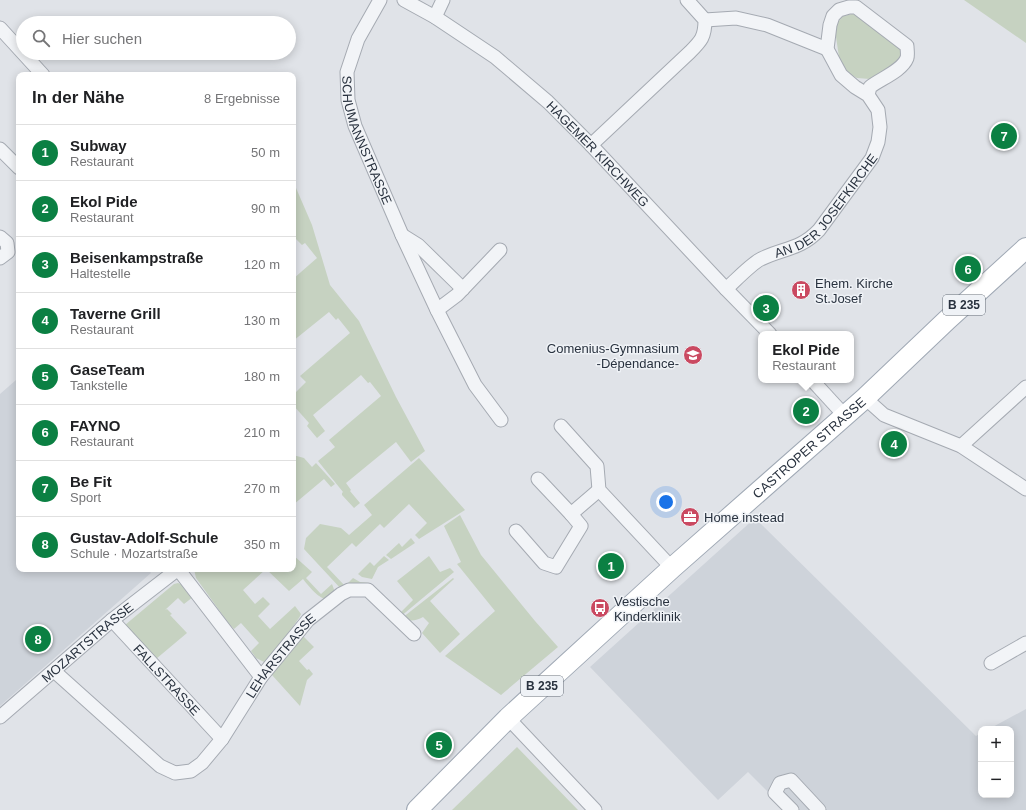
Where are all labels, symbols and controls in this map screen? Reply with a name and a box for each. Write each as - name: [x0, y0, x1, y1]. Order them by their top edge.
- search box: [16, 16, 296, 60]
- icon: search: [30, 27, 52, 49]
- text: Hier suchen: [62, 30, 142, 47]
- street label: SCHUMANNSTRASSE: [339, 75, 395, 207]
- text: In der Nähe: [32, 88, 125, 107]
- text: 8 Ergebnisse: [204, 91, 280, 106]
- street label: HAGEMER KIRCHWEG: [543, 98, 652, 210]
- pin: 7: [991, 121, 1017, 151]
- text: Subway: [70, 137, 127, 154]
- text: 1: [41, 145, 49, 160]
- text: 50 m: [251, 145, 280, 160]
- street label: AN DER JOSEFKIRCHE: [773, 151, 881, 261]
- text: Restaurant: [70, 154, 134, 169]
- text: Ekol Pide: [70, 193, 138, 210]
- text: 2: [41, 201, 49, 216]
- text: 90 m: [251, 201, 280, 216]
- text: Restaurant: [70, 210, 134, 225]
- text: Beisenkampstraße: [70, 249, 203, 266]
- pin: 6: [955, 254, 981, 284]
- text: 3: [41, 257, 49, 272]
- text: 120 m: [244, 257, 280, 272]
- text: Haltestelle: [70, 266, 131, 281]
- place label: Ehem. Kirche St.Josef: [815, 276, 893, 306]
- building icon: Ehem. Kirche St.Josef: [790, 279, 812, 301]
- pin: 3: [753, 293, 779, 323]
- road number: B 235: [943, 295, 985, 315]
- text: Taverne Grill: [70, 305, 161, 322]
- text: 4: [41, 313, 49, 328]
- text: 130 m: [244, 313, 280, 328]
- text: Restaurant: [70, 322, 134, 337]
- popup: [758, 331, 854, 383]
- place label: Comenius-Gymnasium -Dépendance-: [547, 341, 679, 371]
- text: Ekol Pide: [772, 341, 840, 358]
- school or university icon: Comenius-Gymnasium -Dépendance-: [682, 344, 704, 366]
- text: Restaurant: [772, 358, 836, 373]
- text: GaseTeam: [70, 361, 145, 378]
- text: 5: [41, 369, 49, 384]
- text: 180 m: [244, 369, 280, 384]
- text: Tankstelle: [70, 378, 128, 393]
- street label: CASTROPER STRASSE: [750, 394, 869, 501]
- pin: 2: [793, 396, 819, 426]
- text: FAYNO: [70, 417, 120, 434]
- text: 6: [41, 425, 49, 440]
- text: 210 m: [244, 425, 280, 440]
- pin: 4: [881, 429, 907, 459]
- text: Restaurant: [70, 434, 134, 449]
- text: Be Fit: [70, 473, 112, 490]
- text: 7: [41, 481, 49, 496]
- text: 270 m: [244, 481, 280, 496]
- text: Sport: [70, 490, 101, 505]
- your location: [656, 492, 676, 512]
- office icon: Home instead: [679, 506, 701, 528]
- place label: Home instead: [704, 510, 784, 525]
- text: Gustav-Adolf-Schule: [70, 529, 218, 546]
- text: 8: [41, 537, 49, 552]
- text: 350 m: [244, 537, 280, 552]
- text: Schule · Mozartstraße: [70, 546, 198, 561]
- pin: 1: [598, 551, 624, 581]
- place label: Vestische Kinderklinik: [614, 594, 681, 624]
- bus stop icon: Vestische Kinderklinik: [589, 597, 611, 619]
- street label: MOZARTSTRASSE: [39, 599, 137, 686]
- street label: LEHARSTRASSE: [243, 610, 319, 701]
- pin: 8: [25, 624, 51, 654]
- street label: FALLSTRASSE: [130, 641, 203, 719]
- road number: B 235: [521, 676, 563, 696]
- map controls: [978, 726, 1014, 798]
- button: +: [978, 726, 1014, 762]
- pin: 5: [426, 730, 452, 760]
- button: −: [978, 762, 1014, 798]

